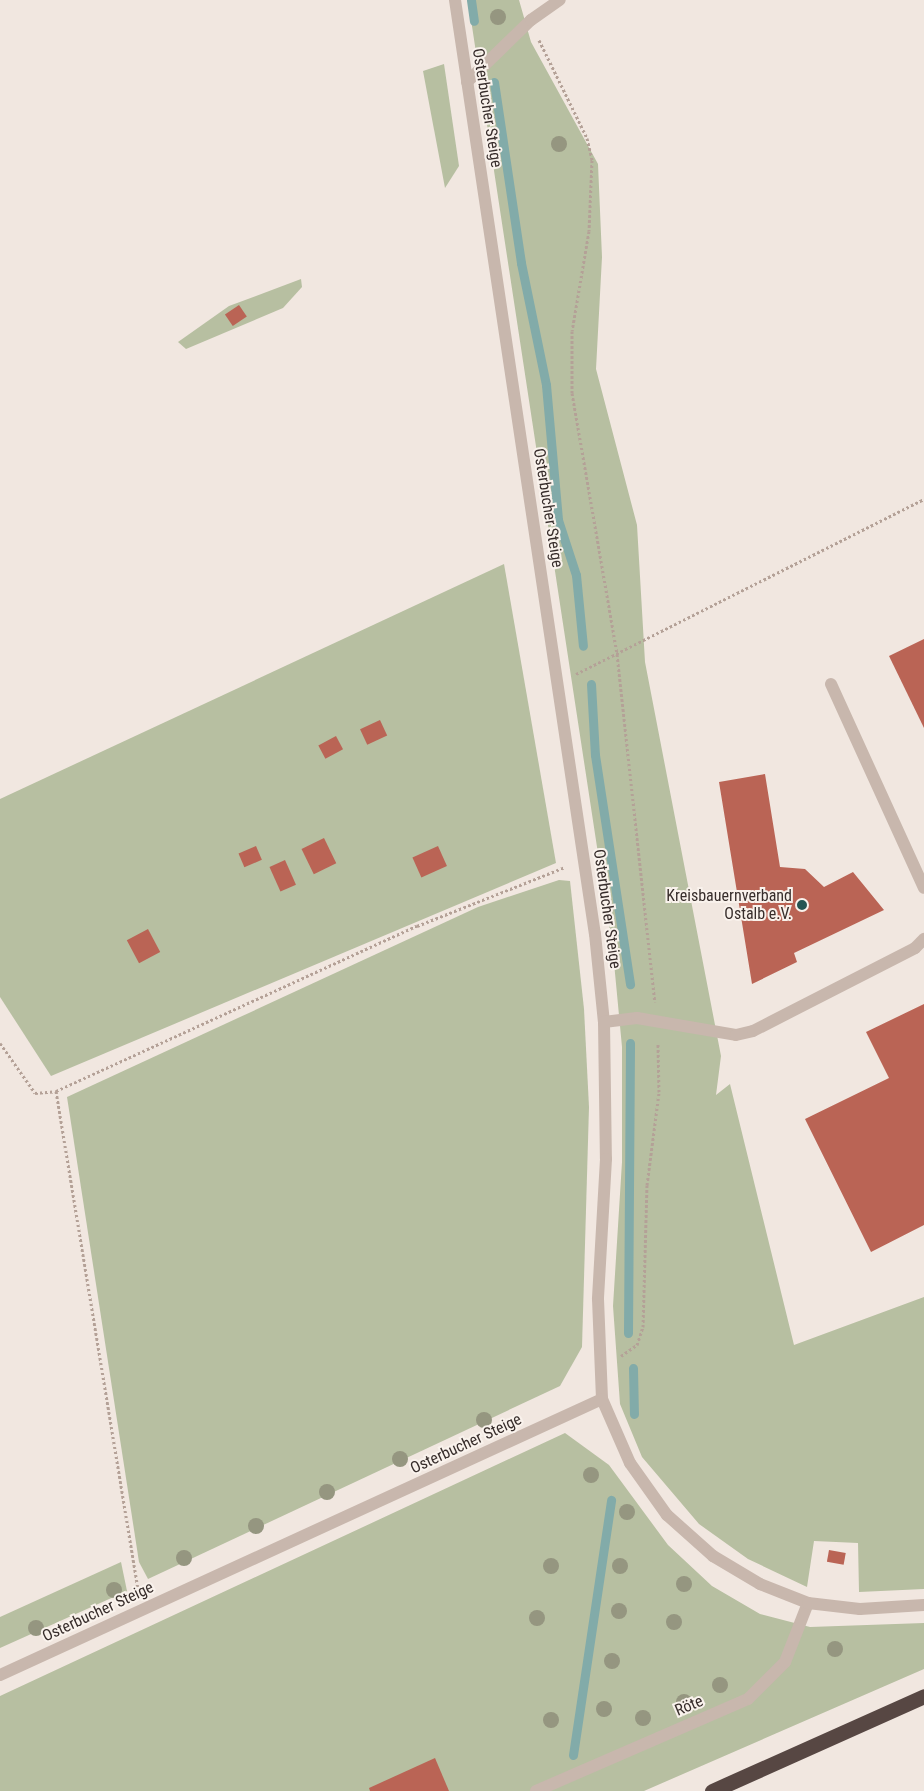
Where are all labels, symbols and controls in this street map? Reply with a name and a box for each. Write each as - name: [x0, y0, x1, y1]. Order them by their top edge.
- street label: Osterbucher Steige: [468, 47, 506, 169]
- street label: Osterbucher Steige: [529, 447, 567, 569]
- street label: Osterbucher Steige: [589, 848, 625, 970]
- place label: Kreisbauernverband Ostalb e.V.: [666, 886, 792, 924]
- marker: Kreisbauernverband Ostalb e.V.: [796, 899, 808, 911]
- street label: Osterbucher Steige: [407, 1410, 525, 1478]
- street label: Osterbucher Steige: [39, 1578, 157, 1646]
- street label: Röte: [672, 1692, 706, 1720]

